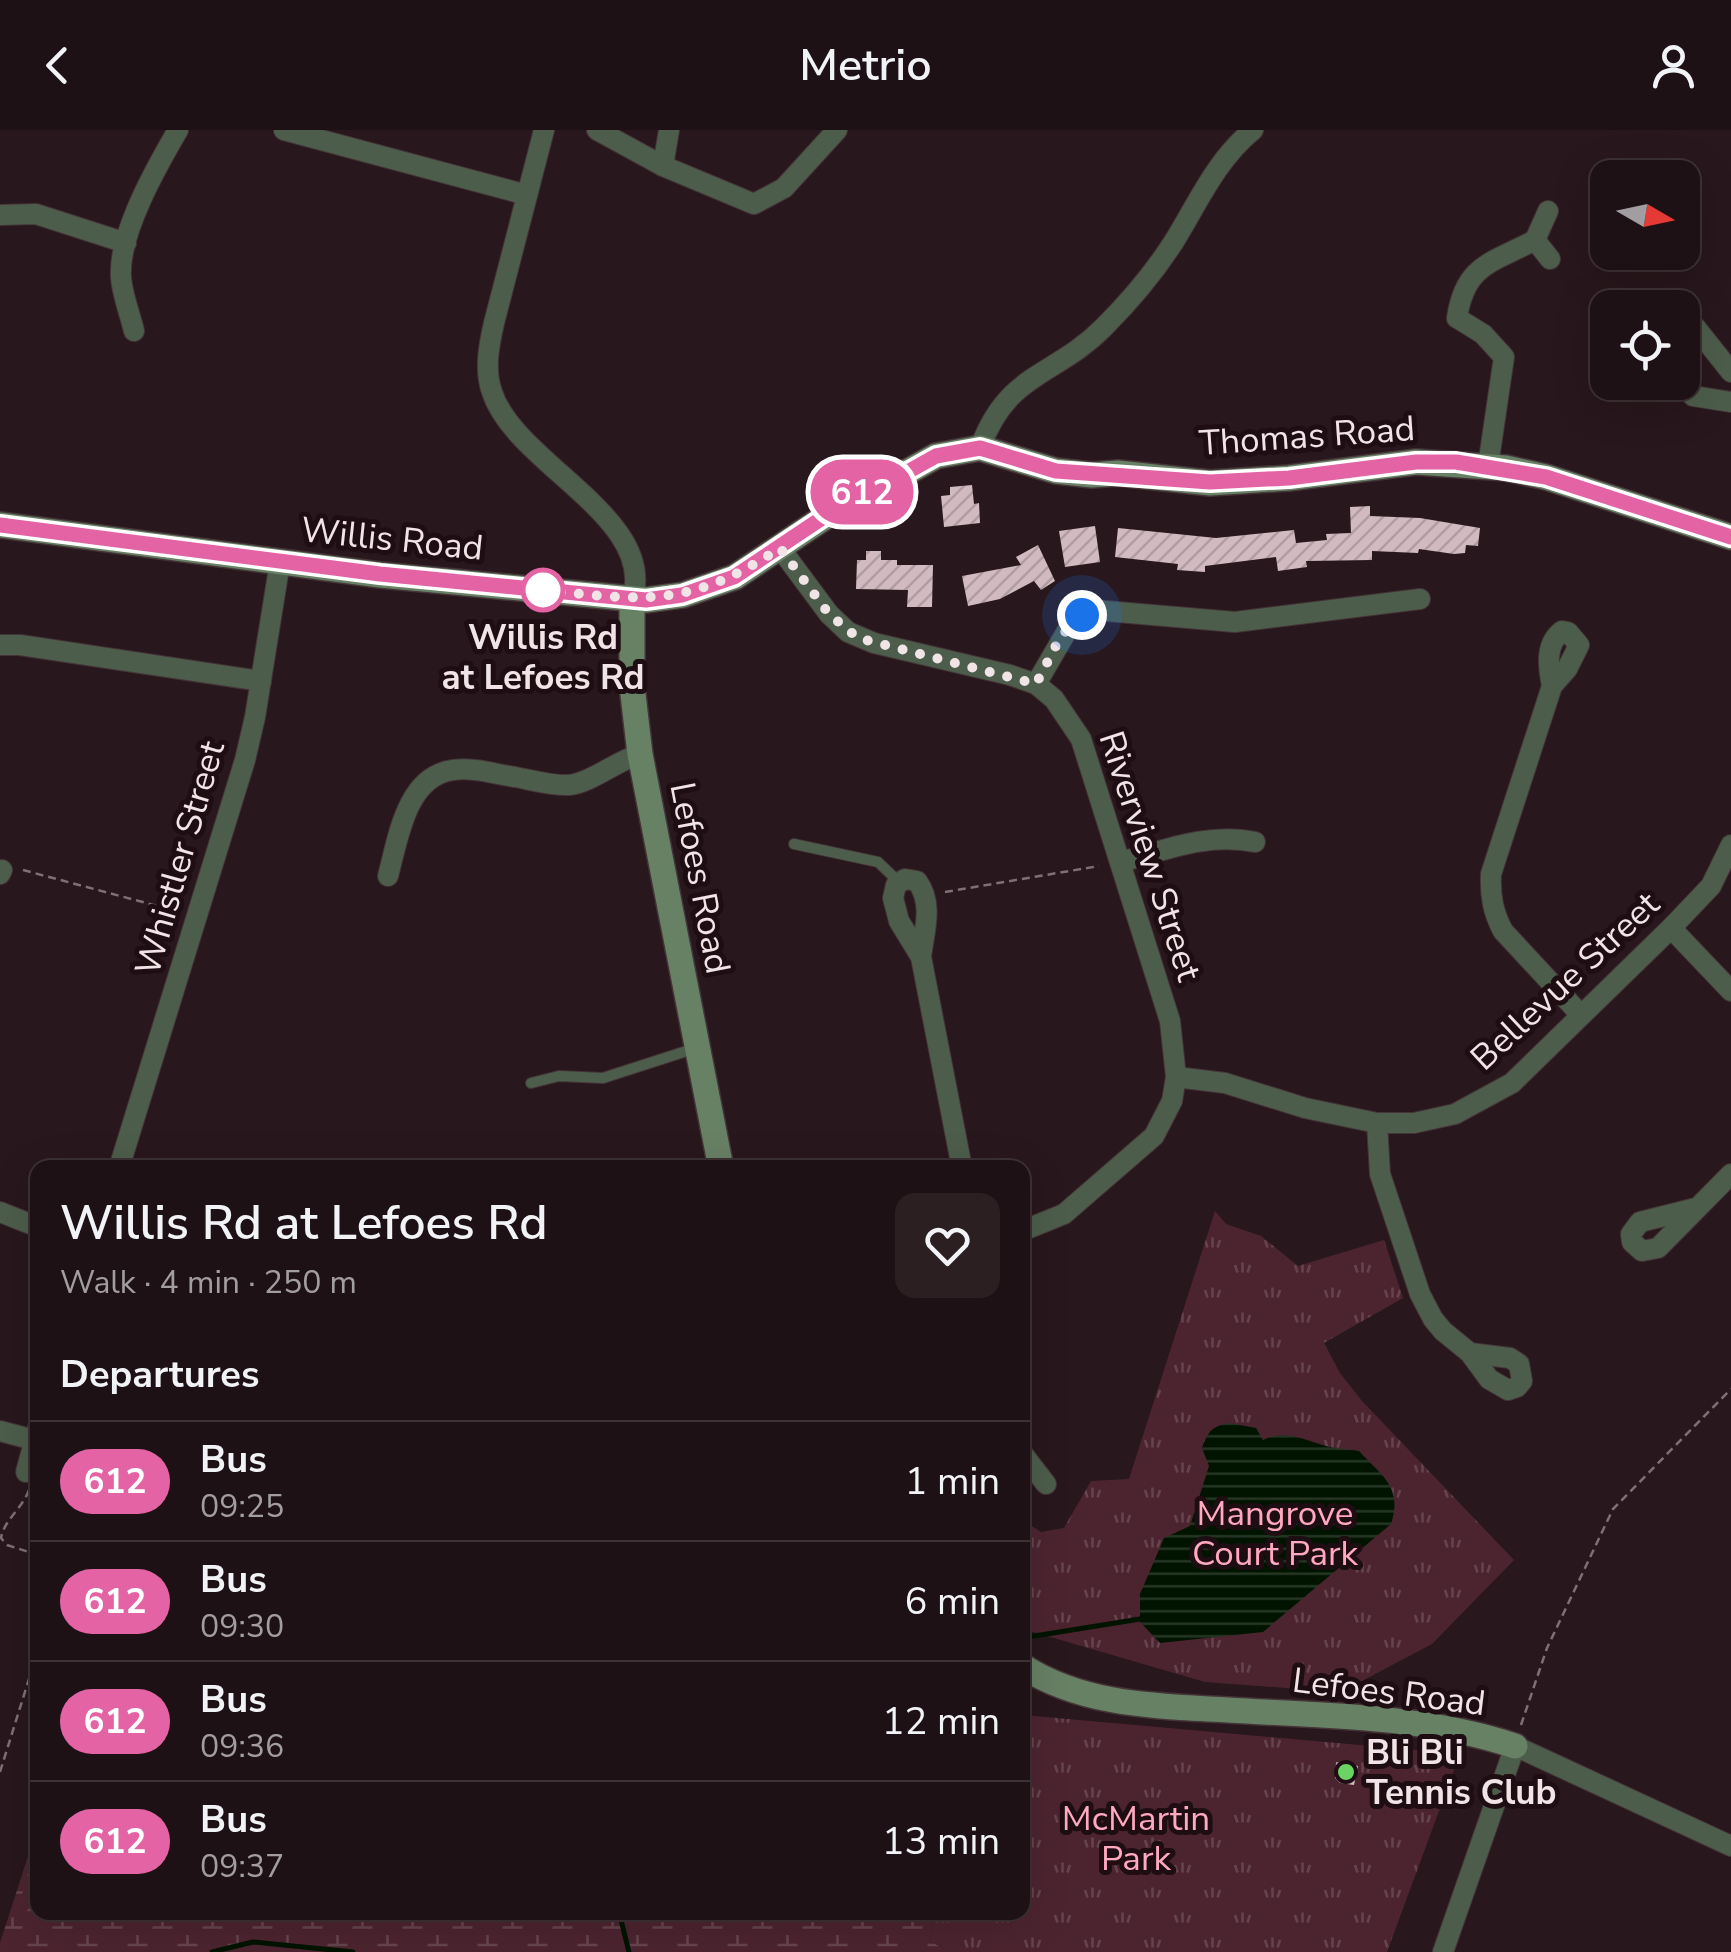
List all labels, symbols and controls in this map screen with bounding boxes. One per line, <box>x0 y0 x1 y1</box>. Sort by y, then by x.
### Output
text: Metrio <box>799 35 932 96</box>
icon: back <box>30 38 85 93</box>
icon: person <box>1646 38 1701 93</box>
north arrow <box>1590 160 1700 270</box>
map controls <box>1590 160 1700 400</box>
button: locate <box>1590 290 1700 400</box>
street label: Thomas Road <box>1198 405 1416 467</box>
line badge: 612 <box>804 460 920 524</box>
text: 612 <box>830 469 894 516</box>
street label: Willis Road <box>299 506 485 572</box>
marker: Willis Rd at Lefoes Rd <box>522 569 564 611</box>
your location <box>1057 590 1107 640</box>
place label: Willis Rd at Lefoes Rd <box>442 614 644 701</box>
street label: Riverview Street <box>1087 725 1213 988</box>
street label: Whistler Street <box>124 735 236 980</box>
street label: Lefoes Road <box>658 778 742 978</box>
street label: Bellevue Street <box>1460 881 1670 1081</box>
text: Willis Rd at Lefoes Rd <box>60 1190 548 1256</box>
button: heart <box>895 1193 1000 1298</box>
text: Walk · 4 min · 250 m <box>60 1261 357 1304</box>
text: Departures <box>60 1349 259 1400</box>
text: Bus <box>200 1434 267 1485</box>
text: 1 min <box>905 1456 1000 1507</box>
text: 612 <box>83 1458 147 1505</box>
text: 09:25 <box>200 1485 284 1528</box>
park label: Mangrove Court Park <box>1192 1490 1359 1577</box>
text: Bus <box>200 1554 267 1605</box>
text: 6 min <box>905 1576 1000 1627</box>
text: 612 <box>83 1578 147 1625</box>
text: 09:30 <box>200 1605 284 1648</box>
street label: Lefoes Road <box>1290 1657 1488 1727</box>
text: Bus <box>200 1674 267 1725</box>
text: 12 min <box>882 1696 1000 1747</box>
text: 612 <box>83 1698 147 1745</box>
text: 09:36 <box>200 1725 284 1768</box>
place label: Bli Bli Tennis Club <box>1366 1729 1557 1816</box>
marker: Bli Bli Tennis Club <box>1335 1761 1357 1783</box>
text: Bus <box>200 1794 267 1845</box>
park label: McMartin Park <box>1062 1795 1210 1882</box>
text: 13 min <box>882 1816 1000 1867</box>
text: 612 <box>83 1818 147 1865</box>
text: 09:37 <box>200 1845 284 1888</box>

